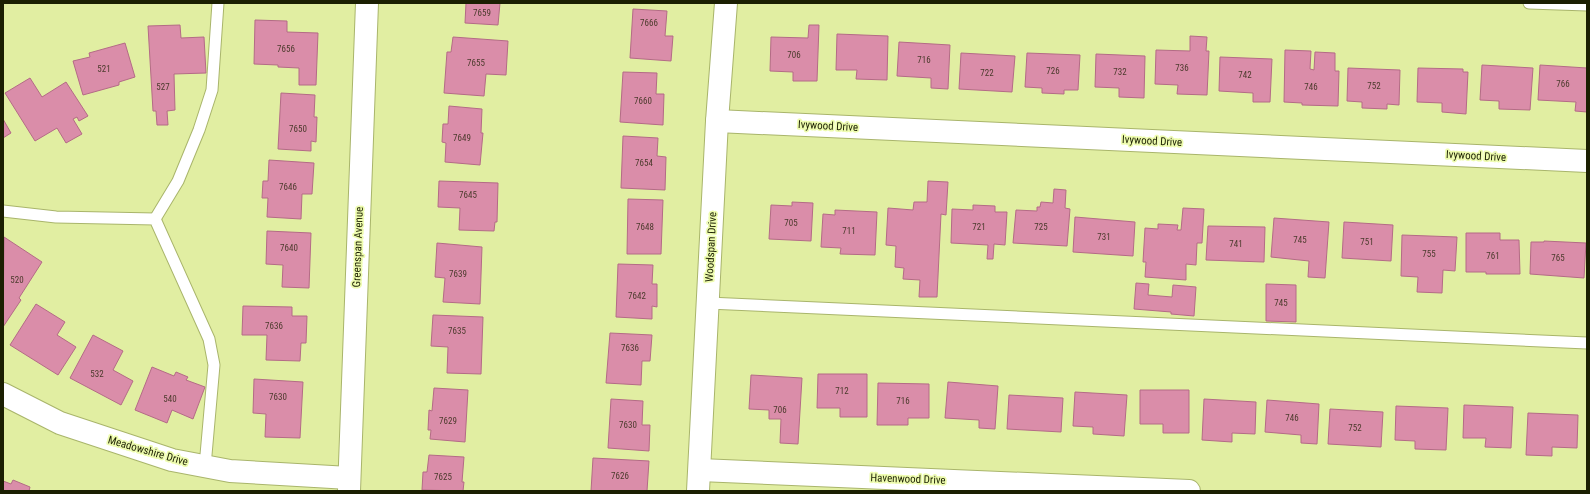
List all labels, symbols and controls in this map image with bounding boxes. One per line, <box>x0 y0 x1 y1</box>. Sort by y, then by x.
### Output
house number: 7659 <box>473 8 491 18</box>
house number: 7666 <box>640 18 658 28</box>
house number: 7656 <box>277 44 295 54</box>
house number: 706 <box>787 50 801 60</box>
house number: 716 <box>917 55 931 65</box>
house number: 7655 <box>467 58 485 68</box>
house number: 736 <box>1175 63 1189 73</box>
house number: 521 <box>97 64 111 74</box>
house number: 726 <box>1046 66 1060 76</box>
house number: 732 <box>1113 67 1127 77</box>
house number: 722 <box>980 68 994 78</box>
house number: 742 <box>1238 70 1252 80</box>
house number: 766 <box>1556 79 1570 89</box>
house number: 752 <box>1367 81 1381 91</box>
house number: 527 <box>156 82 170 92</box>
house number: 746 <box>1304 82 1318 92</box>
house number: 7660 <box>634 96 652 106</box>
street label: Ivywood Drive <box>798 118 858 134</box>
house number: 7650 <box>289 124 307 134</box>
house number: 7649 <box>453 133 471 143</box>
street label: Ivywood Drive <box>1122 133 1182 149</box>
street label: Ivywood Drive <box>1446 148 1506 164</box>
house number: 7654 <box>635 158 653 168</box>
house number: 7646 <box>279 182 297 192</box>
house number: 7645 <box>459 190 477 200</box>
street label: Greenspan Avenue <box>350 206 366 288</box>
street label: Woodspan Drive <box>703 212 719 282</box>
house number: 705 <box>784 218 798 228</box>
house number: 7648 <box>636 222 654 232</box>
house number: 721 <box>972 222 986 232</box>
house number: 725 <box>1034 222 1048 232</box>
house number: 711 <box>842 226 856 236</box>
house number: 731 <box>1097 232 1111 242</box>
house number: 745 <box>1293 235 1307 245</box>
house number: 751 <box>1360 237 1374 247</box>
house number: 741 <box>1229 239 1243 249</box>
house number: 7640 <box>280 243 298 253</box>
house number: 755 <box>1422 249 1436 259</box>
house number: 761 <box>1486 251 1500 261</box>
house number: 765 <box>1551 253 1565 263</box>
house number: 7639 <box>449 269 467 279</box>
house number: 520 <box>10 275 24 285</box>
house number: 7642 <box>628 291 646 301</box>
house number: 745 <box>1274 298 1288 308</box>
house number: 7636 <box>265 321 283 331</box>
house number: 7635 <box>448 326 466 336</box>
house number: 7636 <box>621 343 639 353</box>
house number: 532 <box>90 369 104 379</box>
house number: 712 <box>835 386 849 396</box>
house number: 7630 <box>269 392 287 402</box>
house number: 540 <box>163 394 177 404</box>
house number: 716 <box>896 396 910 406</box>
house number: 706 <box>773 405 787 415</box>
house number: 746 <box>1285 413 1299 423</box>
house number: 7629 <box>439 416 457 426</box>
house number: 7630 <box>619 420 637 430</box>
house number: 752 <box>1348 423 1362 433</box>
street label: Meadowshire Drive <box>107 433 189 469</box>
house number: 7626 <box>611 471 629 481</box>
street label: Havenwood Drive <box>870 471 946 487</box>
house number: 7625 <box>434 472 452 482</box>

